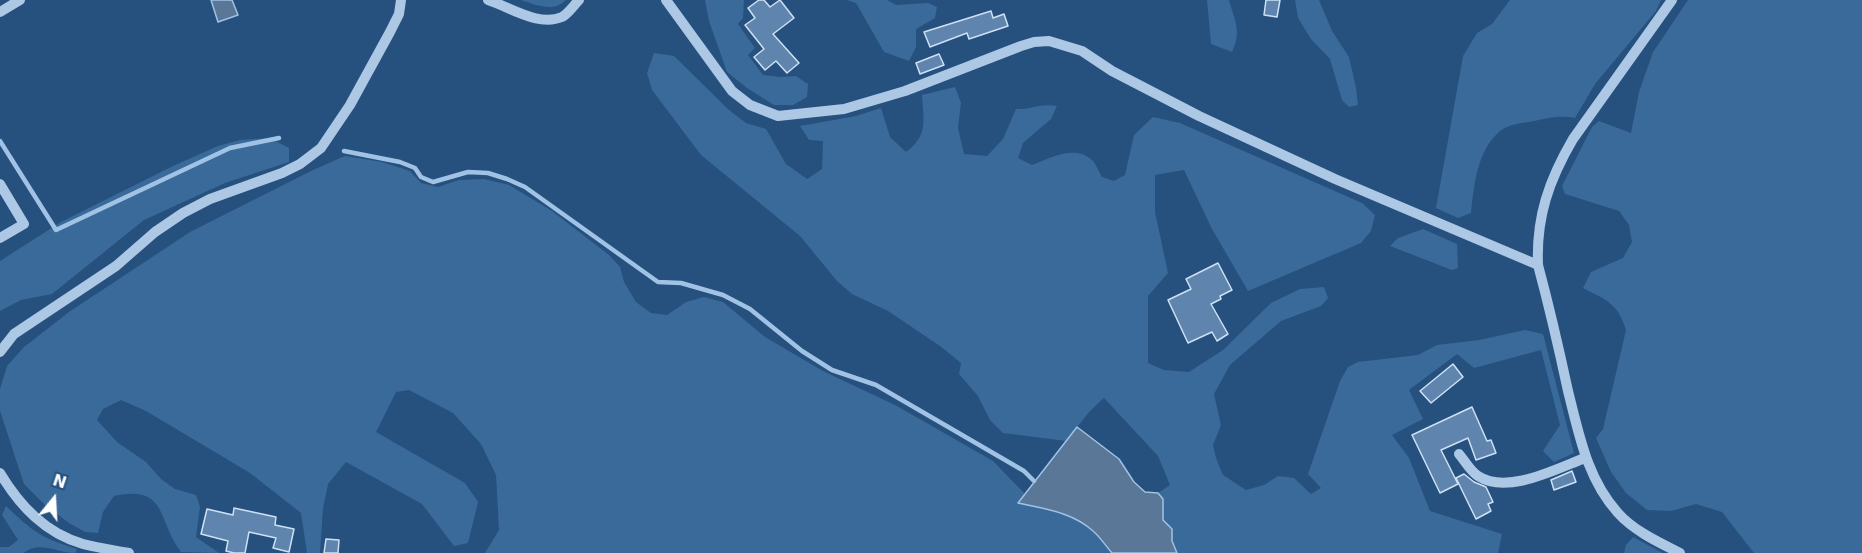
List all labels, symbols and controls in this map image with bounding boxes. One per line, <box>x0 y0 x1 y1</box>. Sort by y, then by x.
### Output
north arrow <box>24 469 84 529</box>
text: N <box>50 470 69 493</box>

